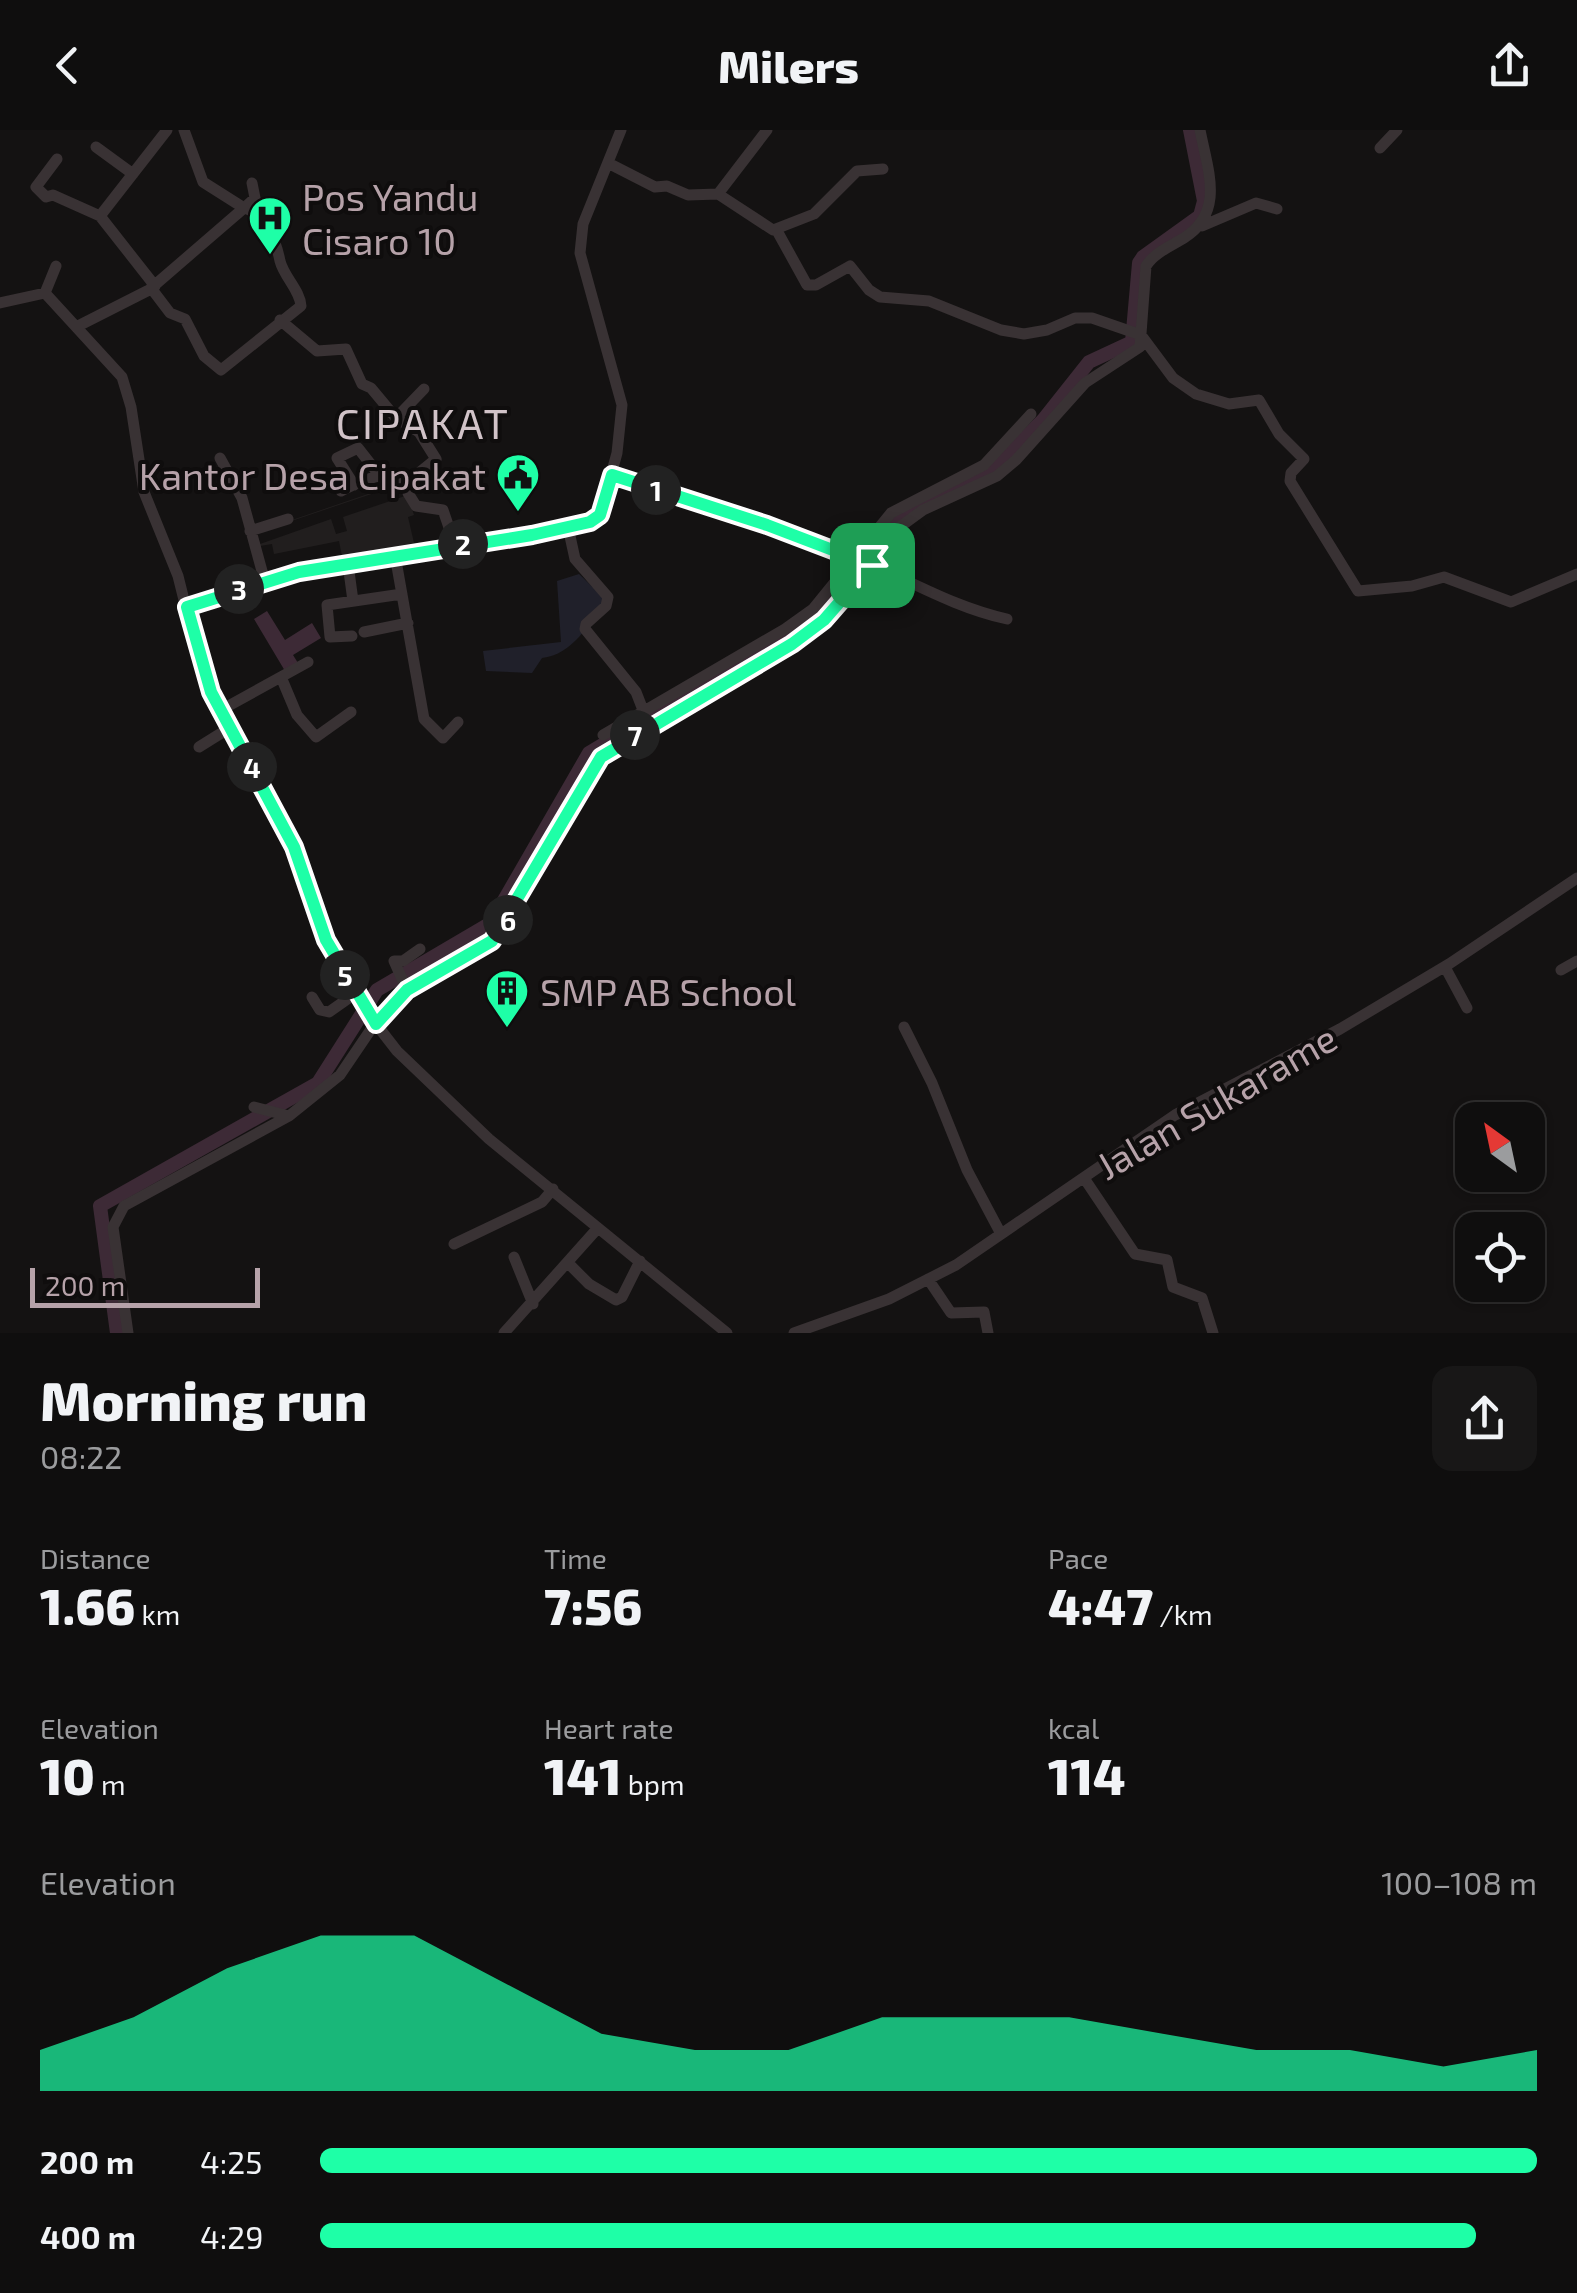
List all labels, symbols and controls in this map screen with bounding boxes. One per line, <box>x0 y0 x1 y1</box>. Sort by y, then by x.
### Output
icon: back <box>40 38 95 93</box>
text: Milers <box>718 38 859 92</box>
icon: share <box>1482 38 1537 93</box>
place label: Pos Yandu Cisaro 10 <box>302 173 478 263</box>
hospital icon: Pos Yandu Cisaro 10 <box>247 195 293 256</box>
district label: CIPAKAT <box>336 397 510 447</box>
place label: Kantor Desa Cipakat <box>139 452 486 498</box>
public building icon: Kantor Desa Cipakat <box>495 452 541 513</box>
pin: 1 <box>631 465 681 515</box>
text: 1 <box>650 473 662 507</box>
pin: 2 <box>438 519 488 569</box>
pin <box>830 523 915 608</box>
text: 2 <box>455 527 471 561</box>
icon: arrive <box>845 538 900 593</box>
pin: 3 <box>214 564 264 614</box>
text: 3 <box>231 572 247 606</box>
pin: 7 <box>610 710 660 760</box>
text: 7 <box>628 718 642 752</box>
pin: 4 <box>227 742 277 792</box>
text: 4 <box>243 750 261 784</box>
pin: 6 <box>483 895 533 945</box>
text: 6 <box>500 903 516 937</box>
pin: 5 <box>320 950 370 1000</box>
text: 5 <box>337 958 353 992</box>
building icon: SMP AB School <box>484 968 530 1029</box>
place label: SMP AB School <box>540 968 796 1014</box>
street label: Jalan Sukarame <box>1088 1014 1344 1188</box>
north arrow <box>1455 1102 1545 1192</box>
map controls <box>1455 1102 1545 1302</box>
button: locate <box>1455 1212 1545 1302</box>
scale bar <box>30 1263 260 1308</box>
text: 200 m <box>45 1268 125 1302</box>
text: Morning run <box>40 1366 368 1432</box>
button: share <box>1432 1366 1537 1471</box>
text: 08:22 <box>40 1437 122 1475</box>
text: Distance <box>40 1541 151 1575</box>
text: Time <box>544 1541 607 1575</box>
text: Pace <box>1048 1541 1108 1575</box>
text: 1.66 <box>40 1575 135 1635</box>
text: 7:56 <box>544 1575 642 1635</box>
text: 4:47 <box>1048 1575 1153 1635</box>
text: km <box>135 1597 180 1631</box>
text: /km <box>1153 1597 1213 1631</box>
text: Elevation <box>40 1711 159 1745</box>
text: Heart rate <box>544 1711 674 1745</box>
text: kcal <box>1048 1711 1099 1745</box>
text: 10 <box>40 1745 95 1805</box>
text: 141 <box>544 1745 622 1805</box>
text: 114 <box>1048 1745 1126 1805</box>
text: m <box>95 1767 126 1801</box>
text: bpm <box>622 1767 685 1801</box>
text: Elevation <box>40 1863 176 1901</box>
text: 100–108 m <box>1381 1863 1537 1901</box>
text: 200 m <box>40 2142 134 2180</box>
text: 4:25 <box>200 2142 262 2180</box>
text: 400 m <box>40 2217 136 2255</box>
text: 4:29 <box>200 2217 264 2255</box>

